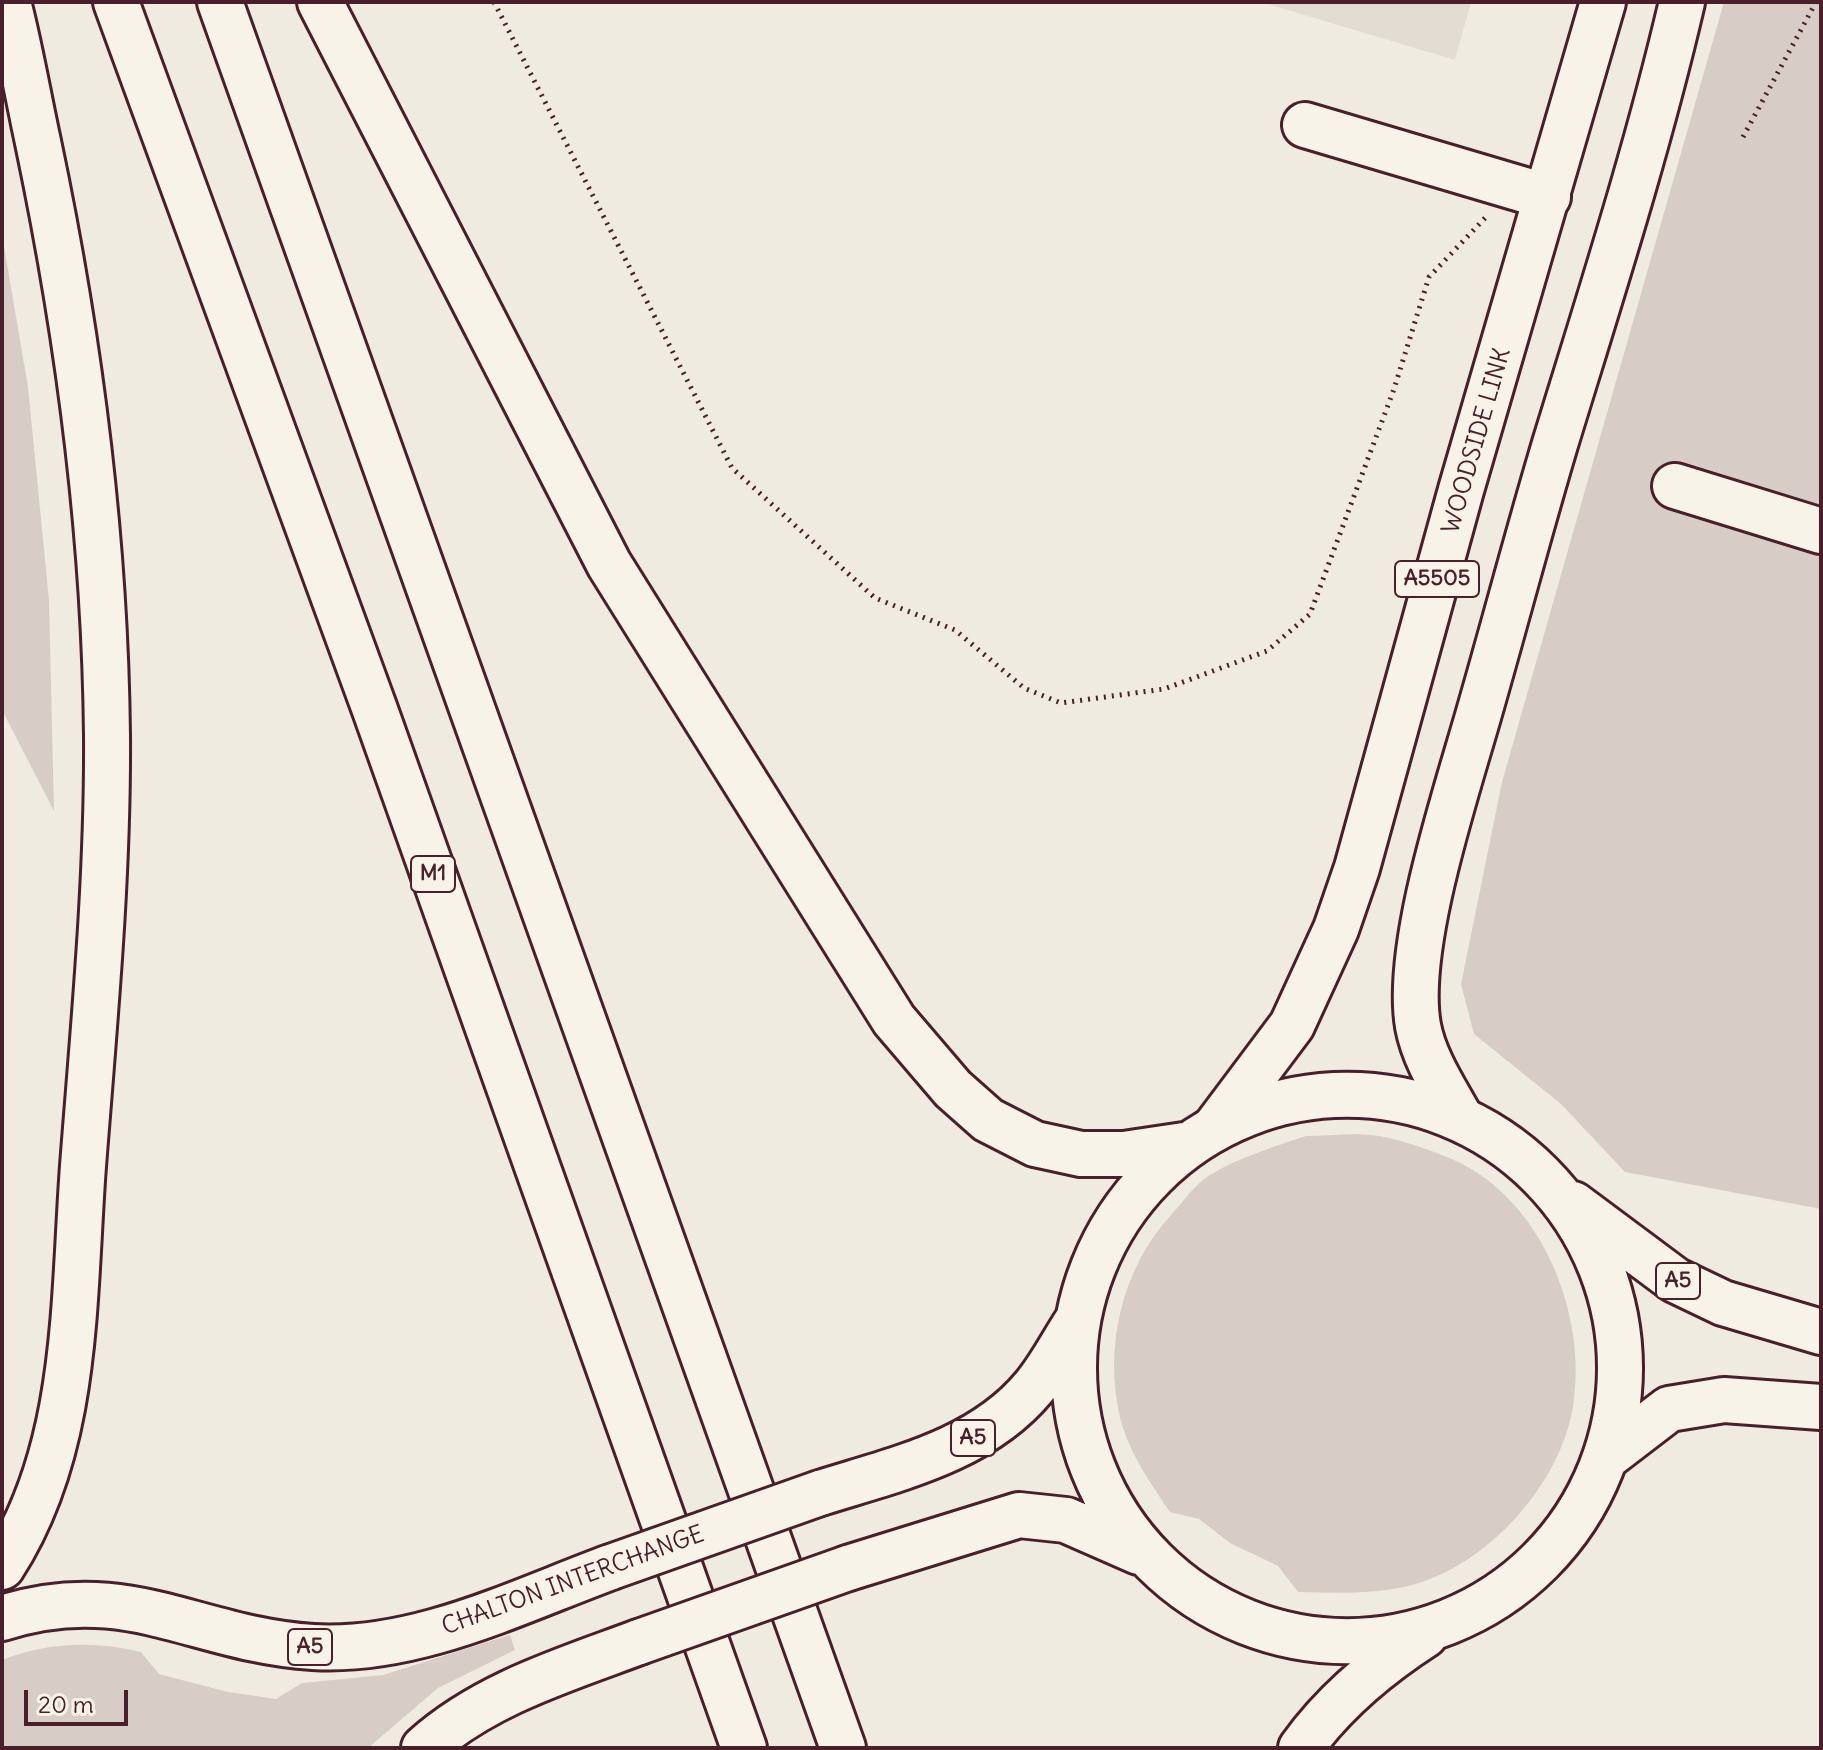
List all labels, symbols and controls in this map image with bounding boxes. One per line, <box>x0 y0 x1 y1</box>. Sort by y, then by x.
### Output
street label: WOODSIDE LINK <box>1437 345 1517 537</box>
road number: A5505 <box>1395 561 1479 597</box>
road number: M1 <box>411 856 455 892</box>
road number: A5 <box>1656 1263 1700 1299</box>
road number: A5 <box>951 1420 995 1456</box>
street label: CHALTON INTERCHANGE <box>438 1520 708 1642</box>
road number: A5 <box>288 1629 332 1665</box>
scale bar <box>28 1674 132 1724</box>
text: 20 m <box>38 1689 94 1719</box>

